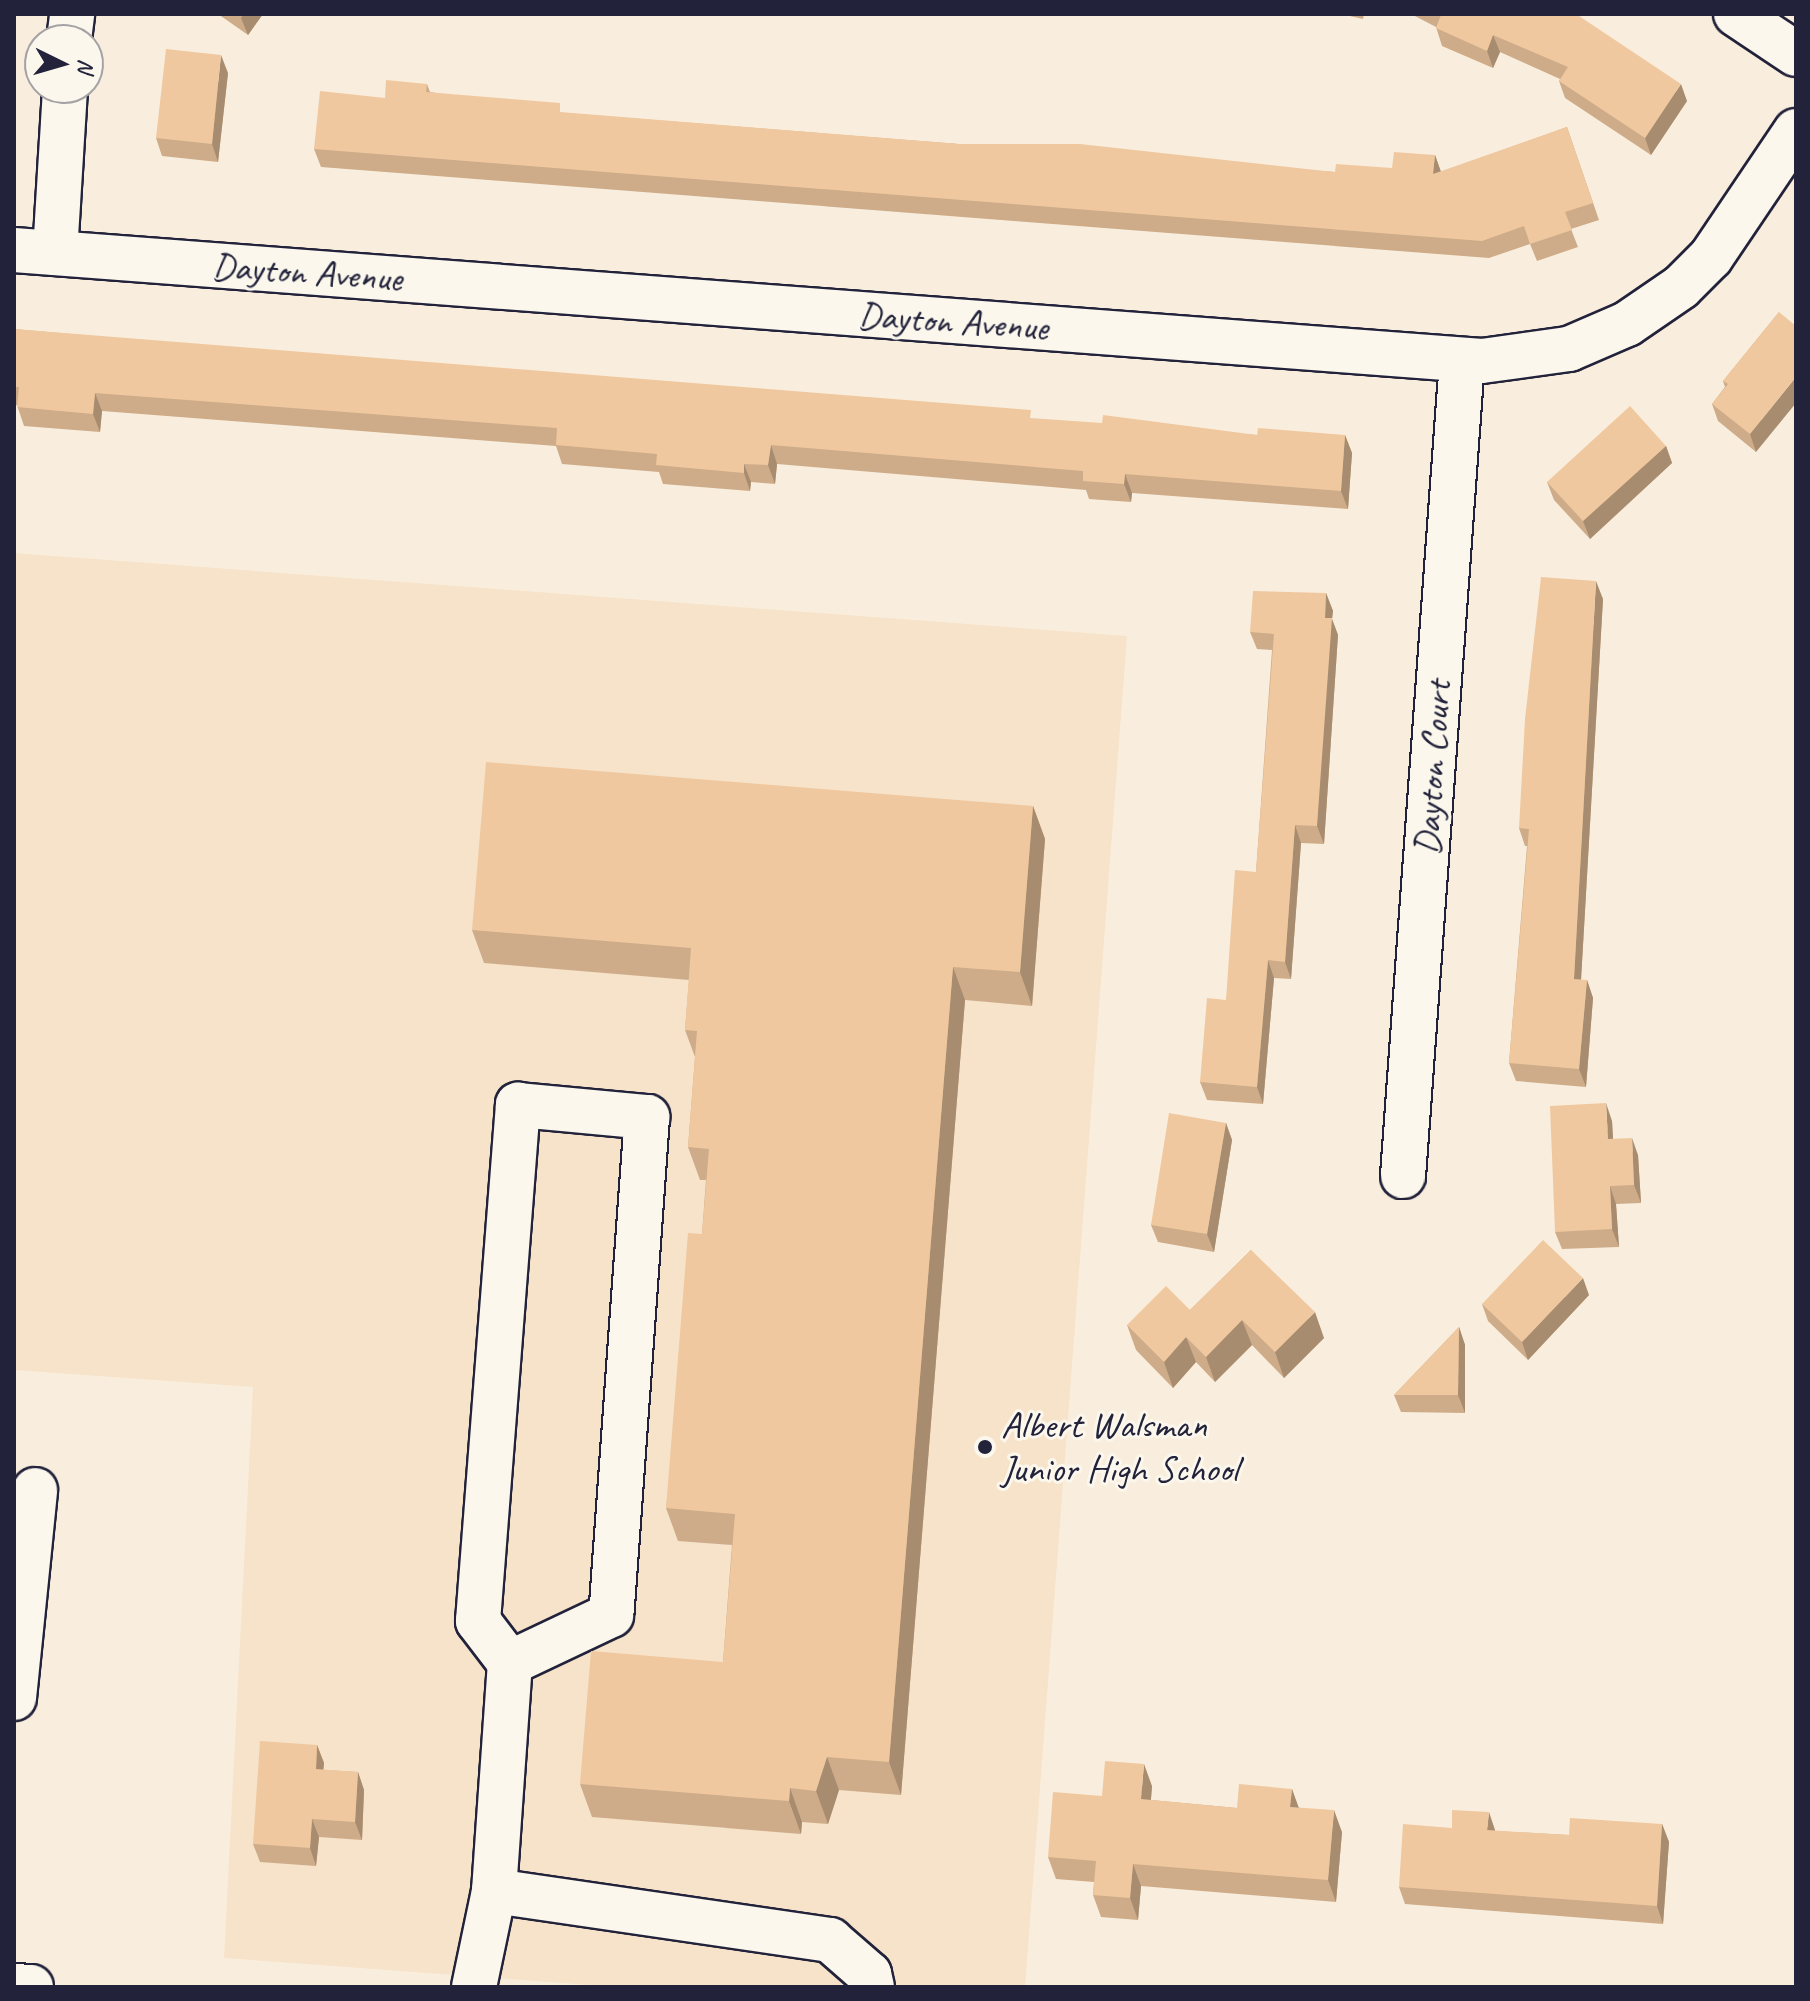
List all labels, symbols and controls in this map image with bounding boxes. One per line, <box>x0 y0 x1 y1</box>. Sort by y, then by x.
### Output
north arrow <box>24 24 104 104</box>
text: N <box>71 58 100 74</box>
street label: Dayton Avenue <box>210 243 404 301</box>
street label: Dayton Avenue <box>856 292 1050 350</box>
street label: Dayton Court <box>1403 679 1461 857</box>
place label: Albert Walsman Junior High School <box>1001 1402 1237 1492</box>
marker: Albert Walsman Junior High School <box>976 1438 994 1456</box>

